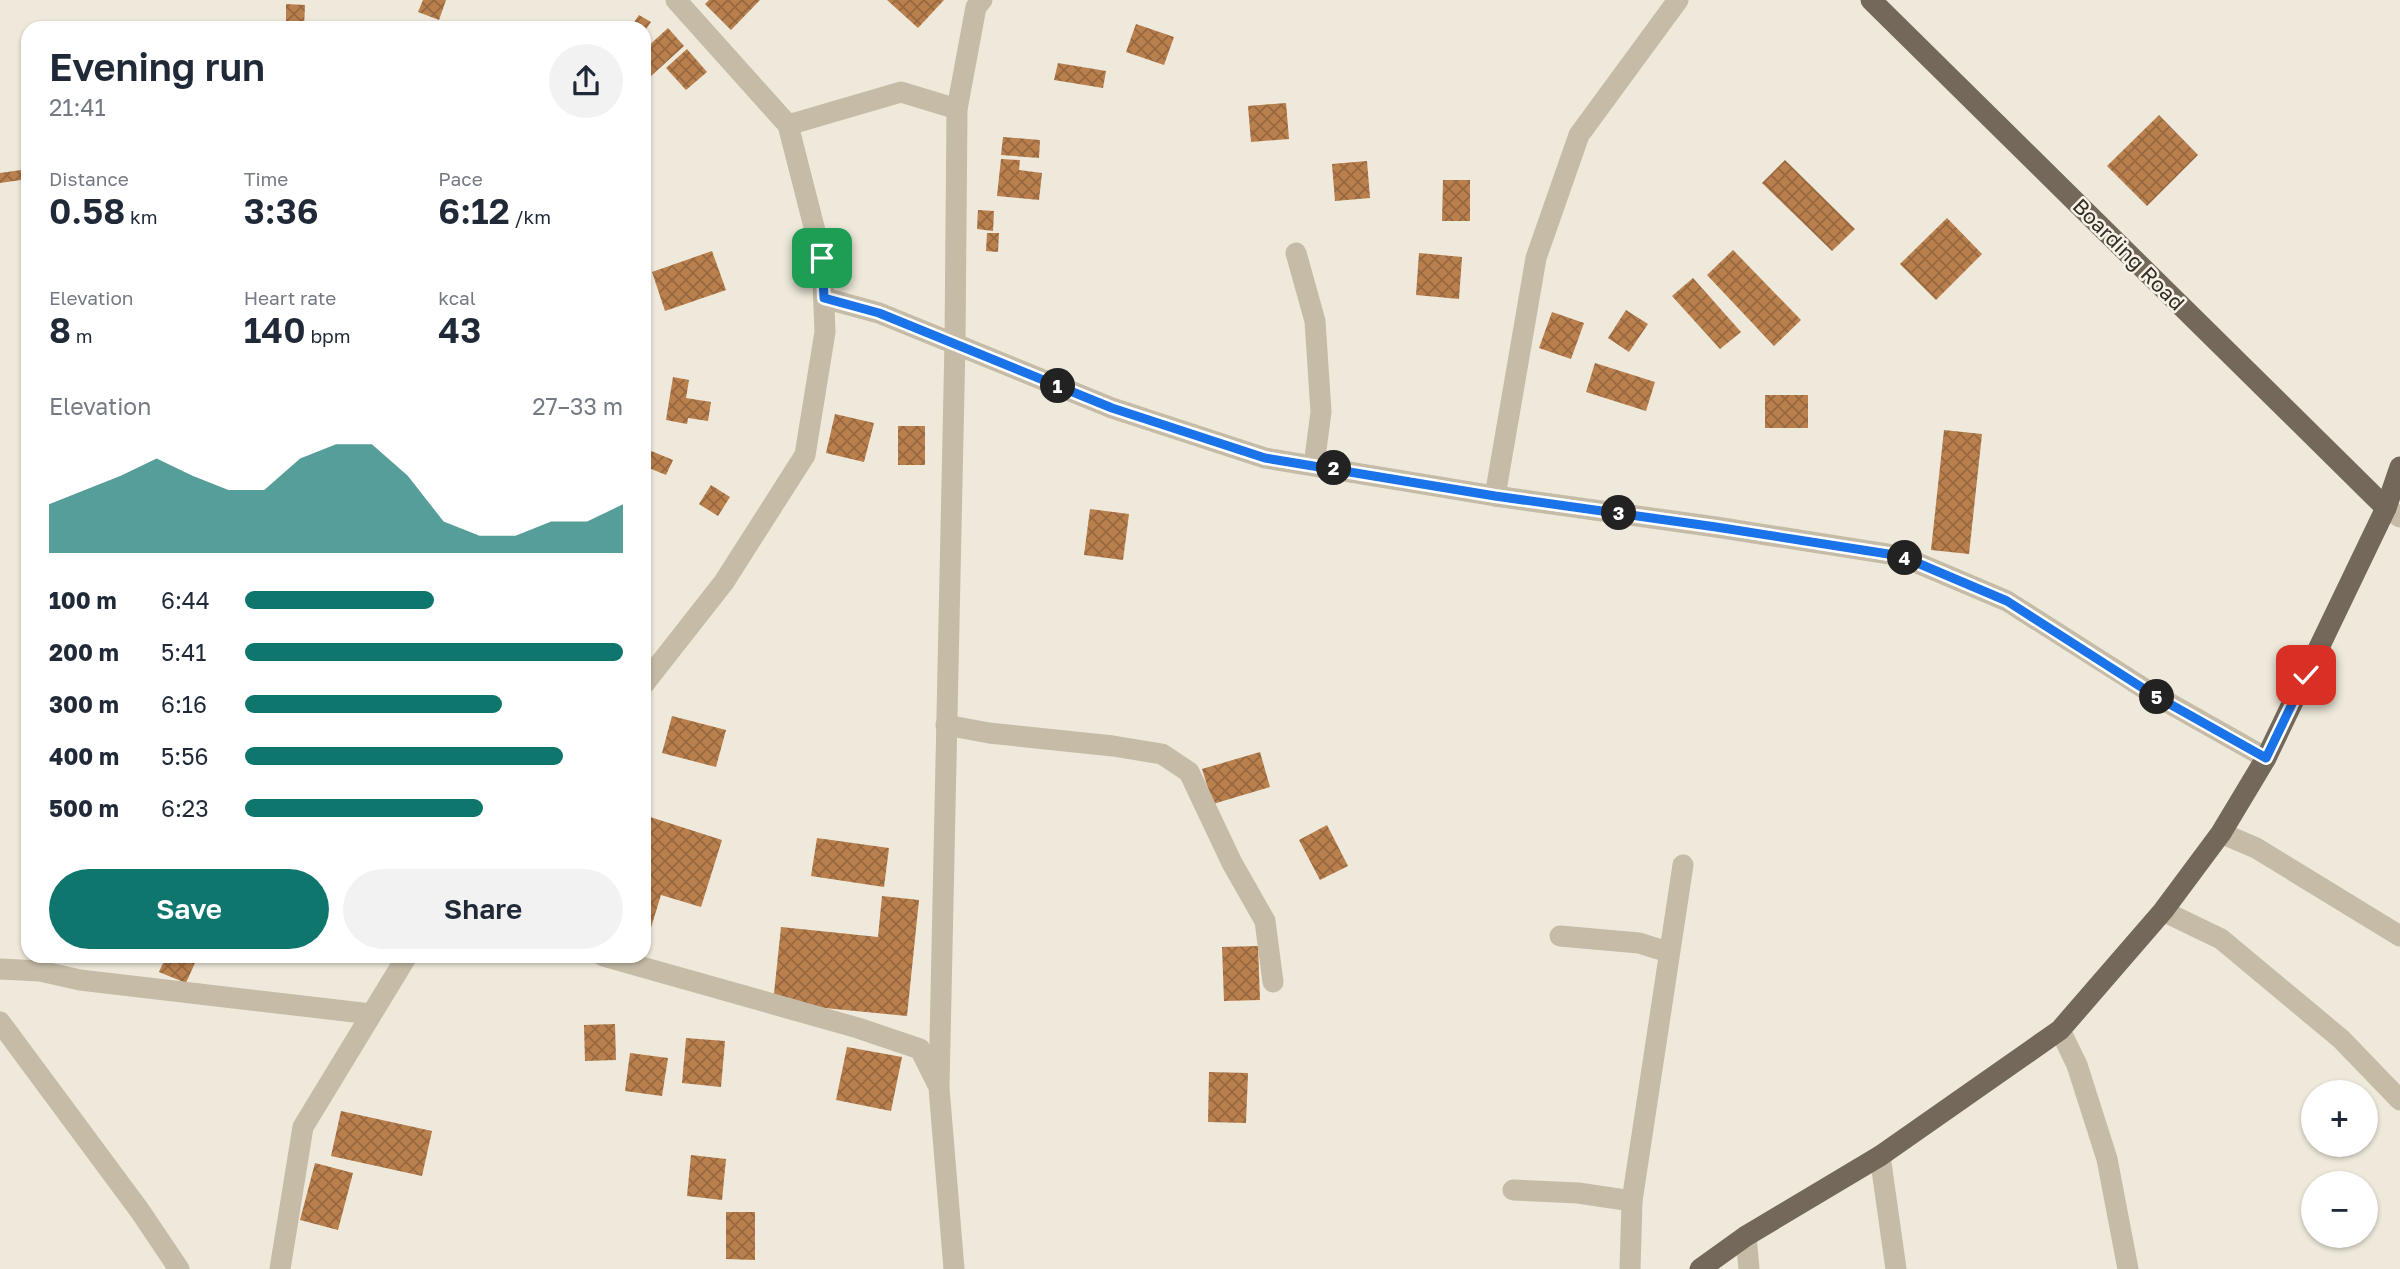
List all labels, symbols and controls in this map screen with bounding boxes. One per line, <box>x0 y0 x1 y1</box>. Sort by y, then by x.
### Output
text: Evening run <box>49 44 265 89</box>
button: share <box>549 44 623 118</box>
text: 21:41 <box>49 93 106 121</box>
text: Distance <box>49 167 129 190</box>
text: Time <box>244 167 288 190</box>
text: Pace <box>438 167 483 190</box>
text: 0.58 <box>49 190 125 232</box>
text: 3:36 <box>244 190 319 232</box>
text: 6:12 <box>438 190 510 232</box>
street label: Boarding Road <box>2068 193 2190 315</box>
text: km <box>125 205 158 228</box>
text: /km <box>510 205 551 228</box>
pin <box>792 228 852 288</box>
icon: arrive <box>803 239 841 277</box>
text: Elevation <box>49 286 134 309</box>
text: Heart rate <box>244 286 336 309</box>
text: kcal <box>438 286 476 309</box>
text: 8 <box>49 309 71 351</box>
text: 140 <box>244 309 306 351</box>
text: 43 <box>438 309 481 351</box>
text: m <box>71 324 93 347</box>
text: bpm <box>306 324 351 347</box>
pin: 1 <box>1040 368 1076 404</box>
text: 1 <box>1053 374 1062 397</box>
text: Elevation <box>49 392 151 420</box>
text: 27–33 m <box>532 392 623 420</box>
pin: 2 <box>1316 450 1352 486</box>
text: 2 <box>1328 456 1339 479</box>
pin: 3 <box>1602 496 1636 530</box>
text: 3 <box>1613 501 1624 524</box>
pin: 4 <box>1888 540 1923 576</box>
text: 4 <box>1899 546 1910 569</box>
text: 100 m <box>49 586 117 614</box>
text: 6:44 <box>161 586 210 614</box>
text: 200 m <box>49 638 119 666</box>
text: 5:41 <box>161 638 206 666</box>
pin <box>2276 645 2336 705</box>
icon: check <box>2287 656 2325 694</box>
pin: 5 <box>2140 680 2174 714</box>
text: 5 <box>2151 685 2162 708</box>
text: 300 m <box>49 690 119 718</box>
text: 6:16 <box>161 690 207 718</box>
text: 400 m <box>49 742 119 770</box>
text: 5:56 <box>161 742 209 770</box>
text: 500 m <box>49 794 119 822</box>
text: 6:23 <box>161 794 209 822</box>
button: Save <box>49 869 329 949</box>
button: Share <box>343 869 623 949</box>
map controls <box>2301 1080 2378 1248</box>
button: + <box>2301 1080 2378 1157</box>
button: − <box>2301 1171 2378 1248</box>

